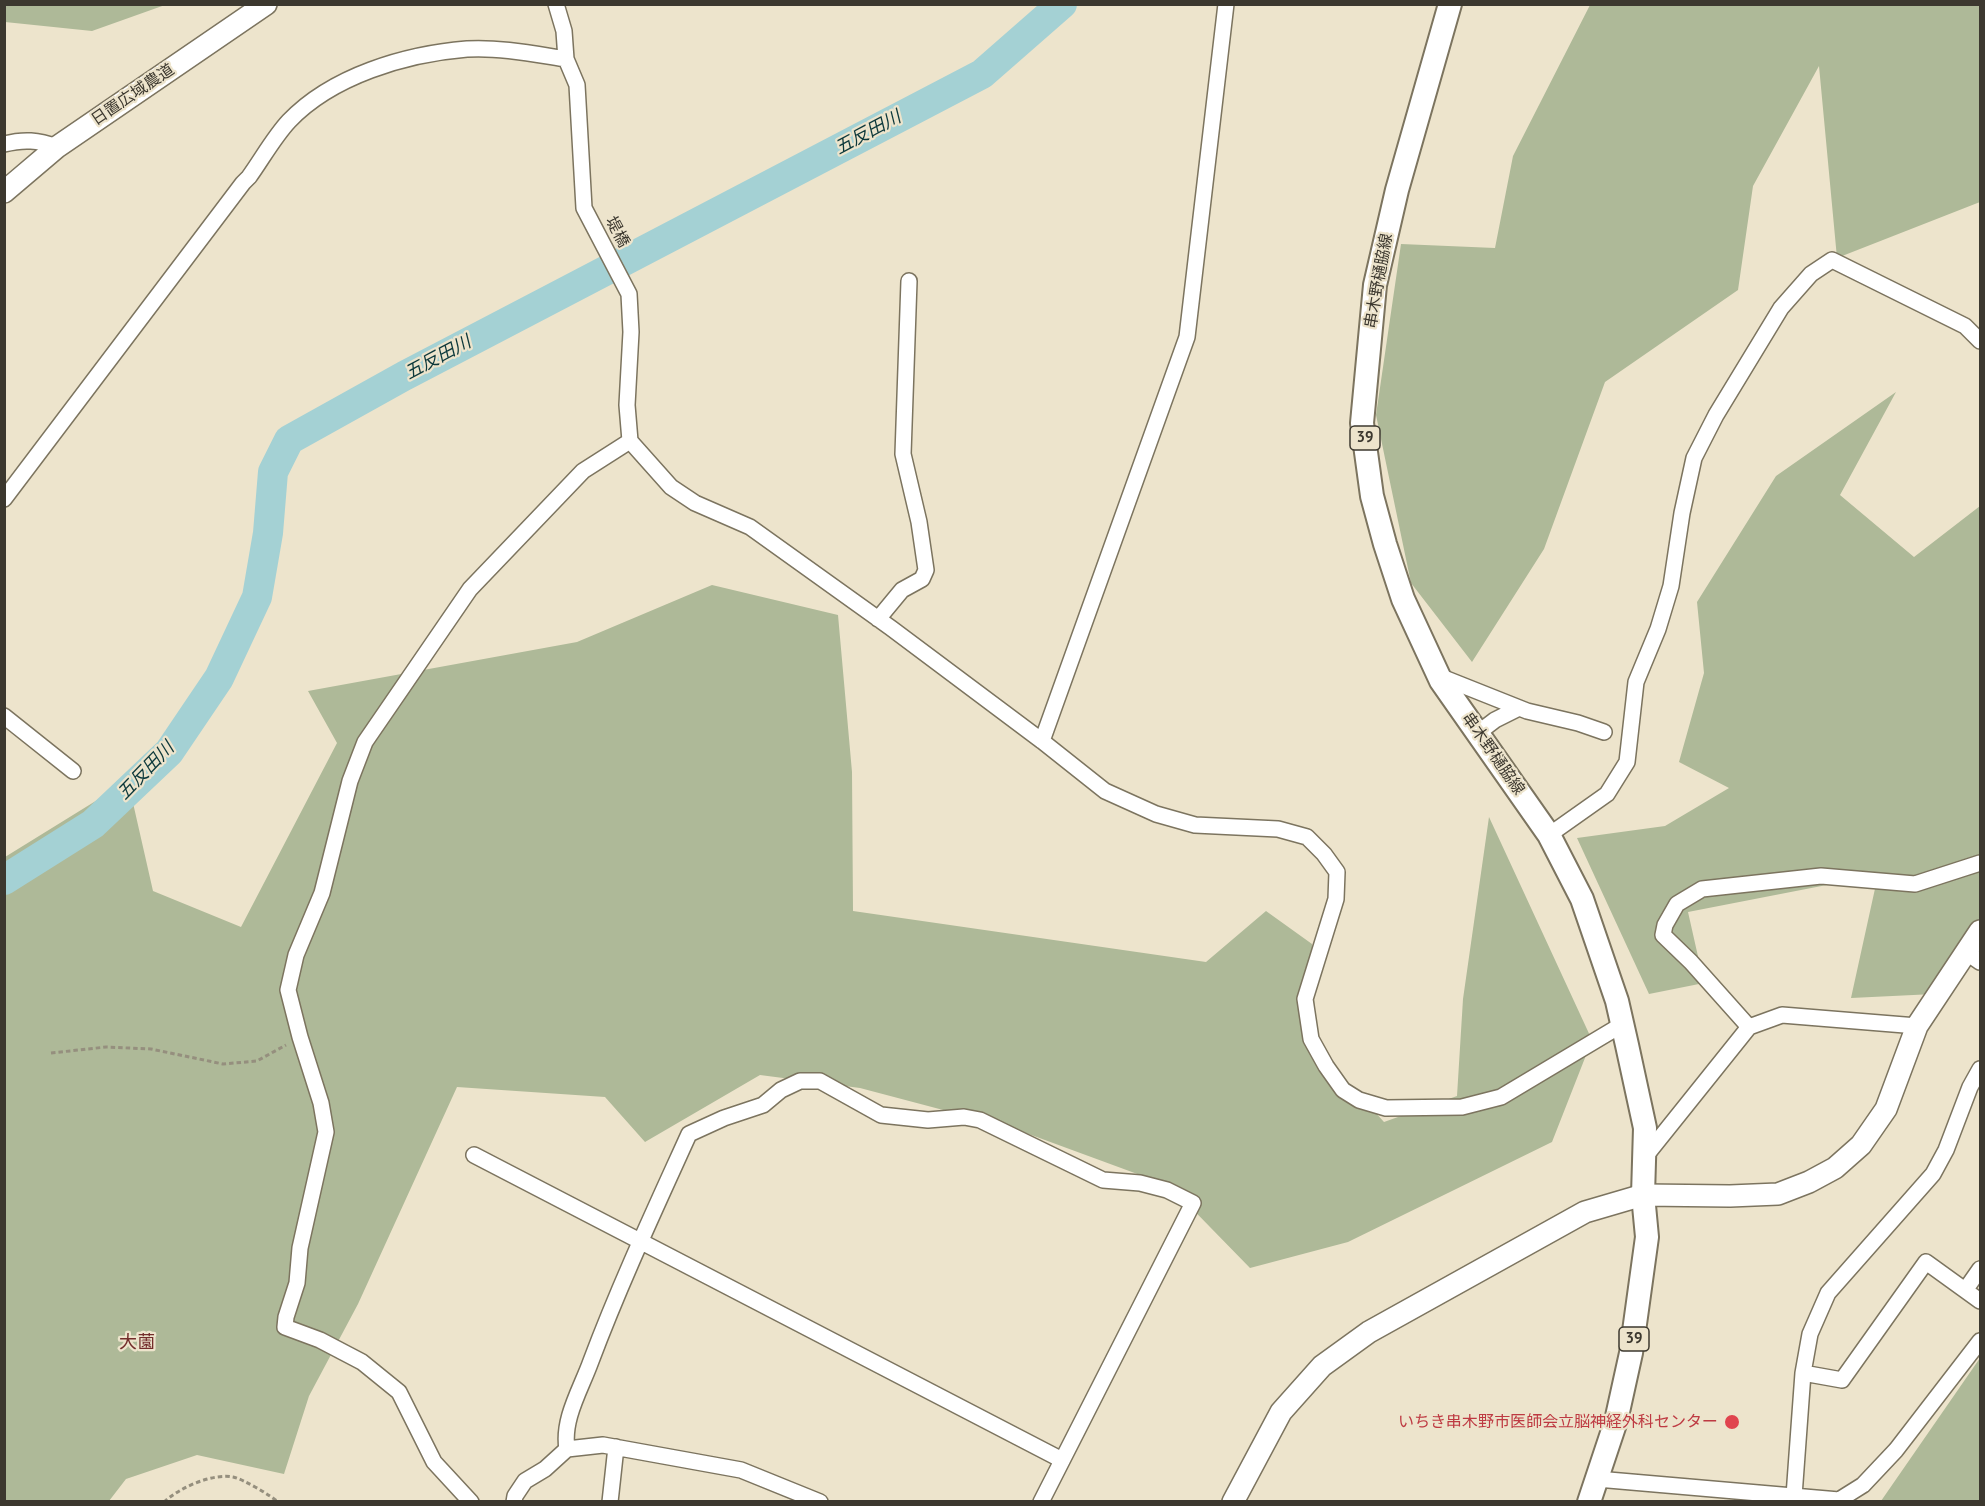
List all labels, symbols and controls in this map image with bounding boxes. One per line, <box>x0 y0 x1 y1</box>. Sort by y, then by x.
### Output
street label: 日置広域農道 <box>88 60 178 130</box>
water label: 五反田川 <box>831 107 905 159</box>
street label: 堤橋 <box>601 213 633 251</box>
street label: 串木野樋脇線 <box>1361 232 1397 330</box>
water label: 五反田川 <box>401 332 475 384</box>
road number: 39 <box>1350 426 1380 450</box>
street label: 串木野樋脇線 <box>1458 709 1528 799</box>
water label: 五反田川 <box>113 738 179 804</box>
road number: 39 <box>1619 1327 1649 1351</box>
district label: 大薗 <box>119 1332 155 1354</box>
place label: いちき串木野市医師会立脳神経外科センター <box>1398 1412 1718 1432</box>
marker: いちき串木野市医師会立脳神経外科センター <box>1723 1413 1741 1431</box>

